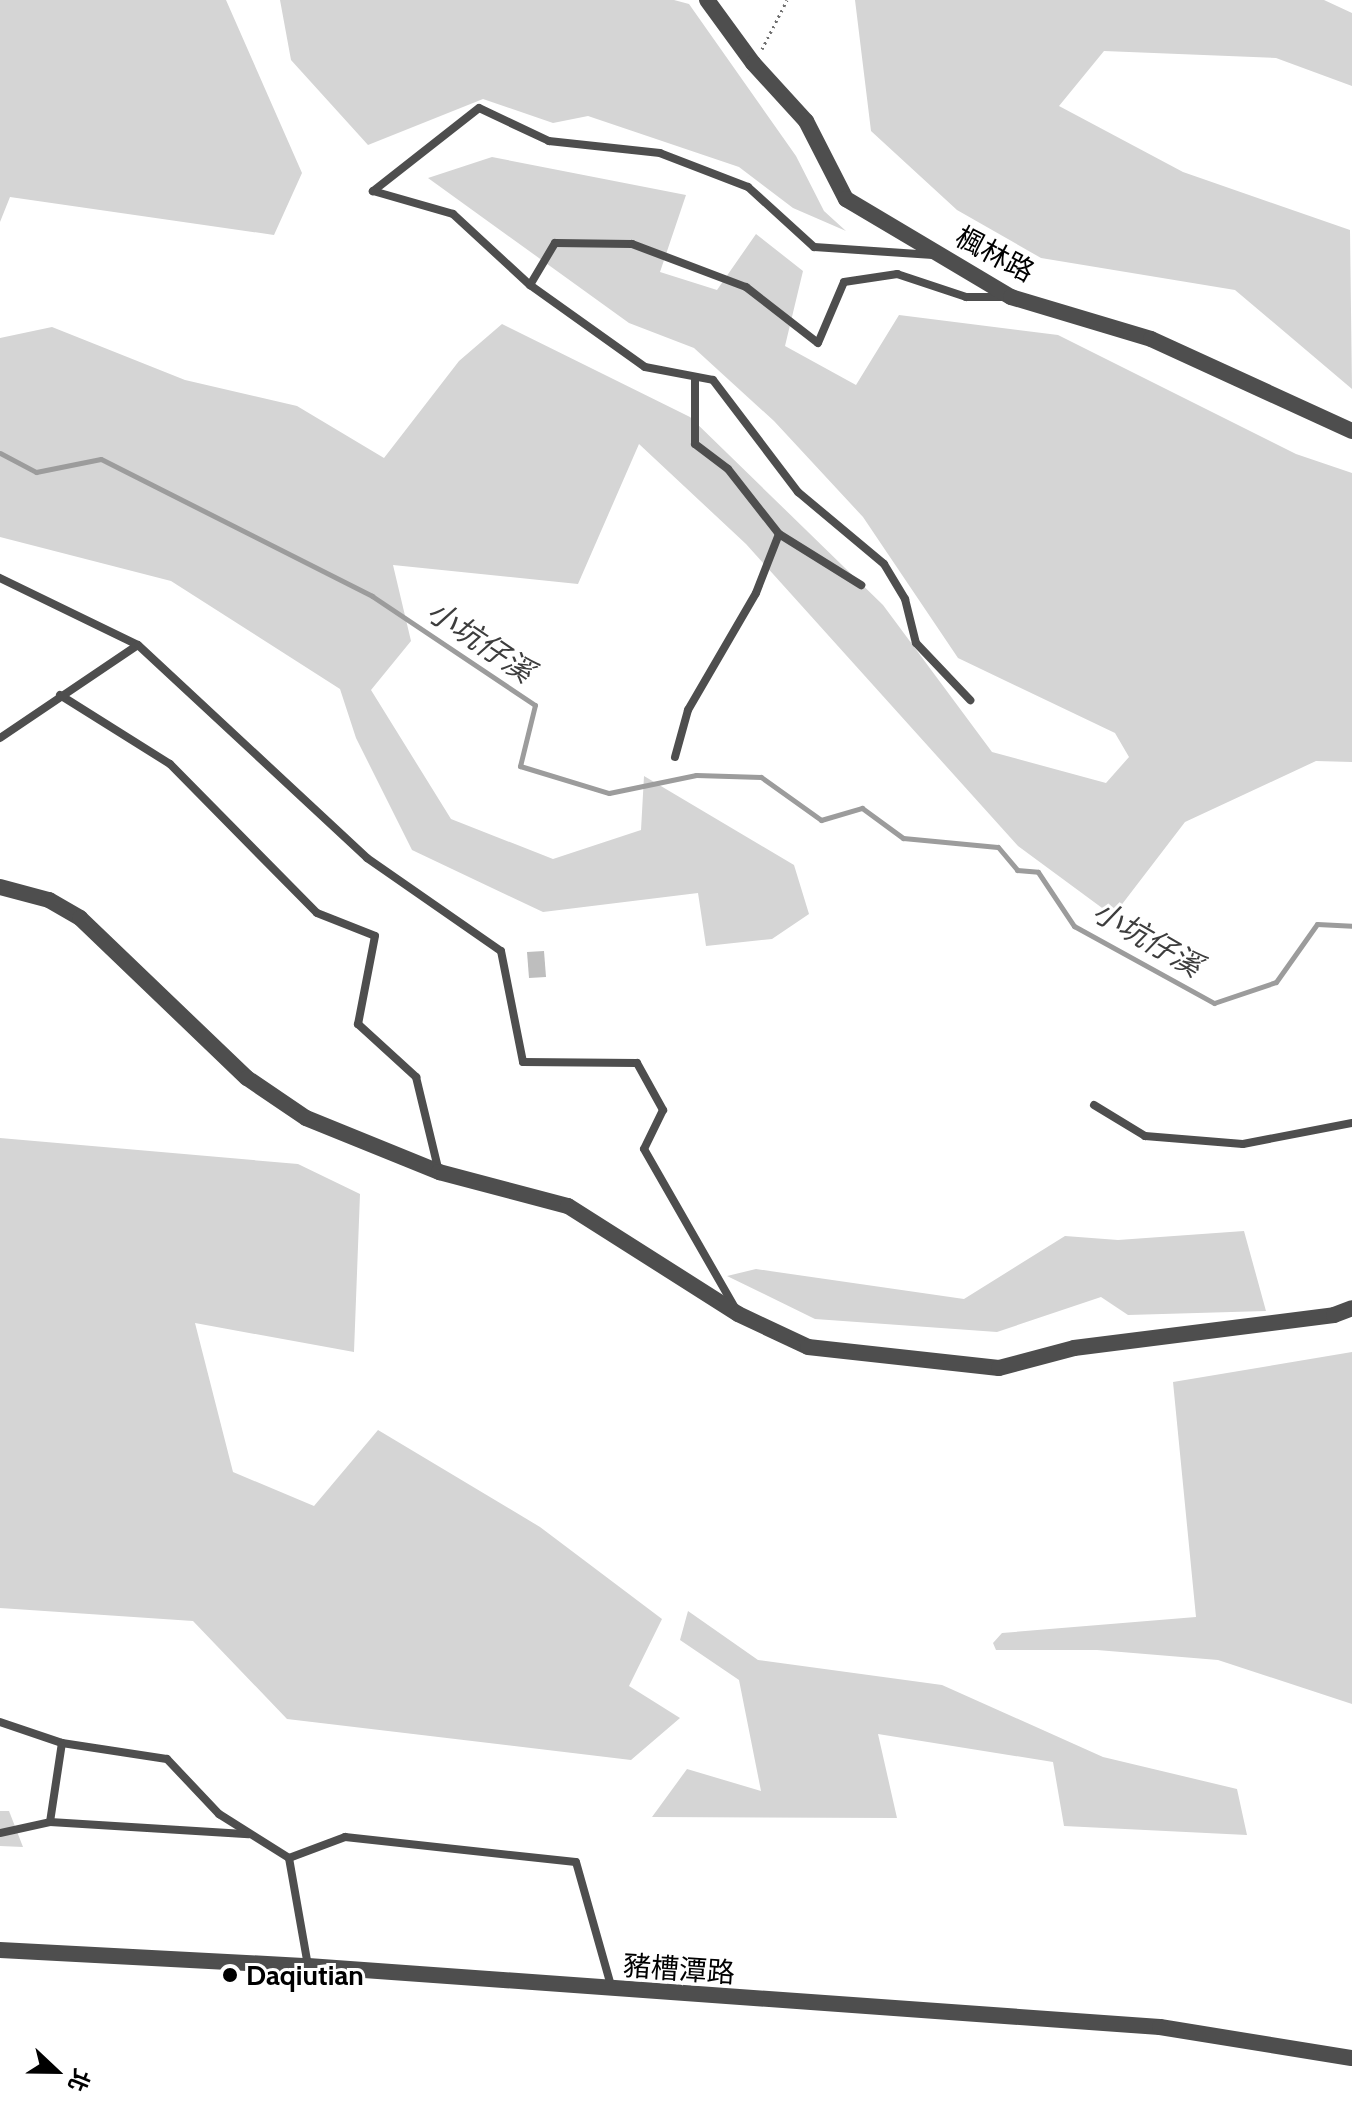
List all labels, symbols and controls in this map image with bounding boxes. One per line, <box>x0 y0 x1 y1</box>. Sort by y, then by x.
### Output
street label: 楓林路 <box>950 219 1040 289</box>
water label: 小坑仔溪 <box>420 594 540 690</box>
water label: 小坑仔溪 <box>1086 893 1208 985</box>
street label: 豬槽潭路 <box>622 1948 736 1990</box>
place label: Daqiutian <box>246 1958 364 1992</box>
marker: Daqiutian <box>221 1966 239 1984</box>
north arrow <box>16 2031 96 2111</box>
text: 北 <box>62 2065 95 2095</box>

